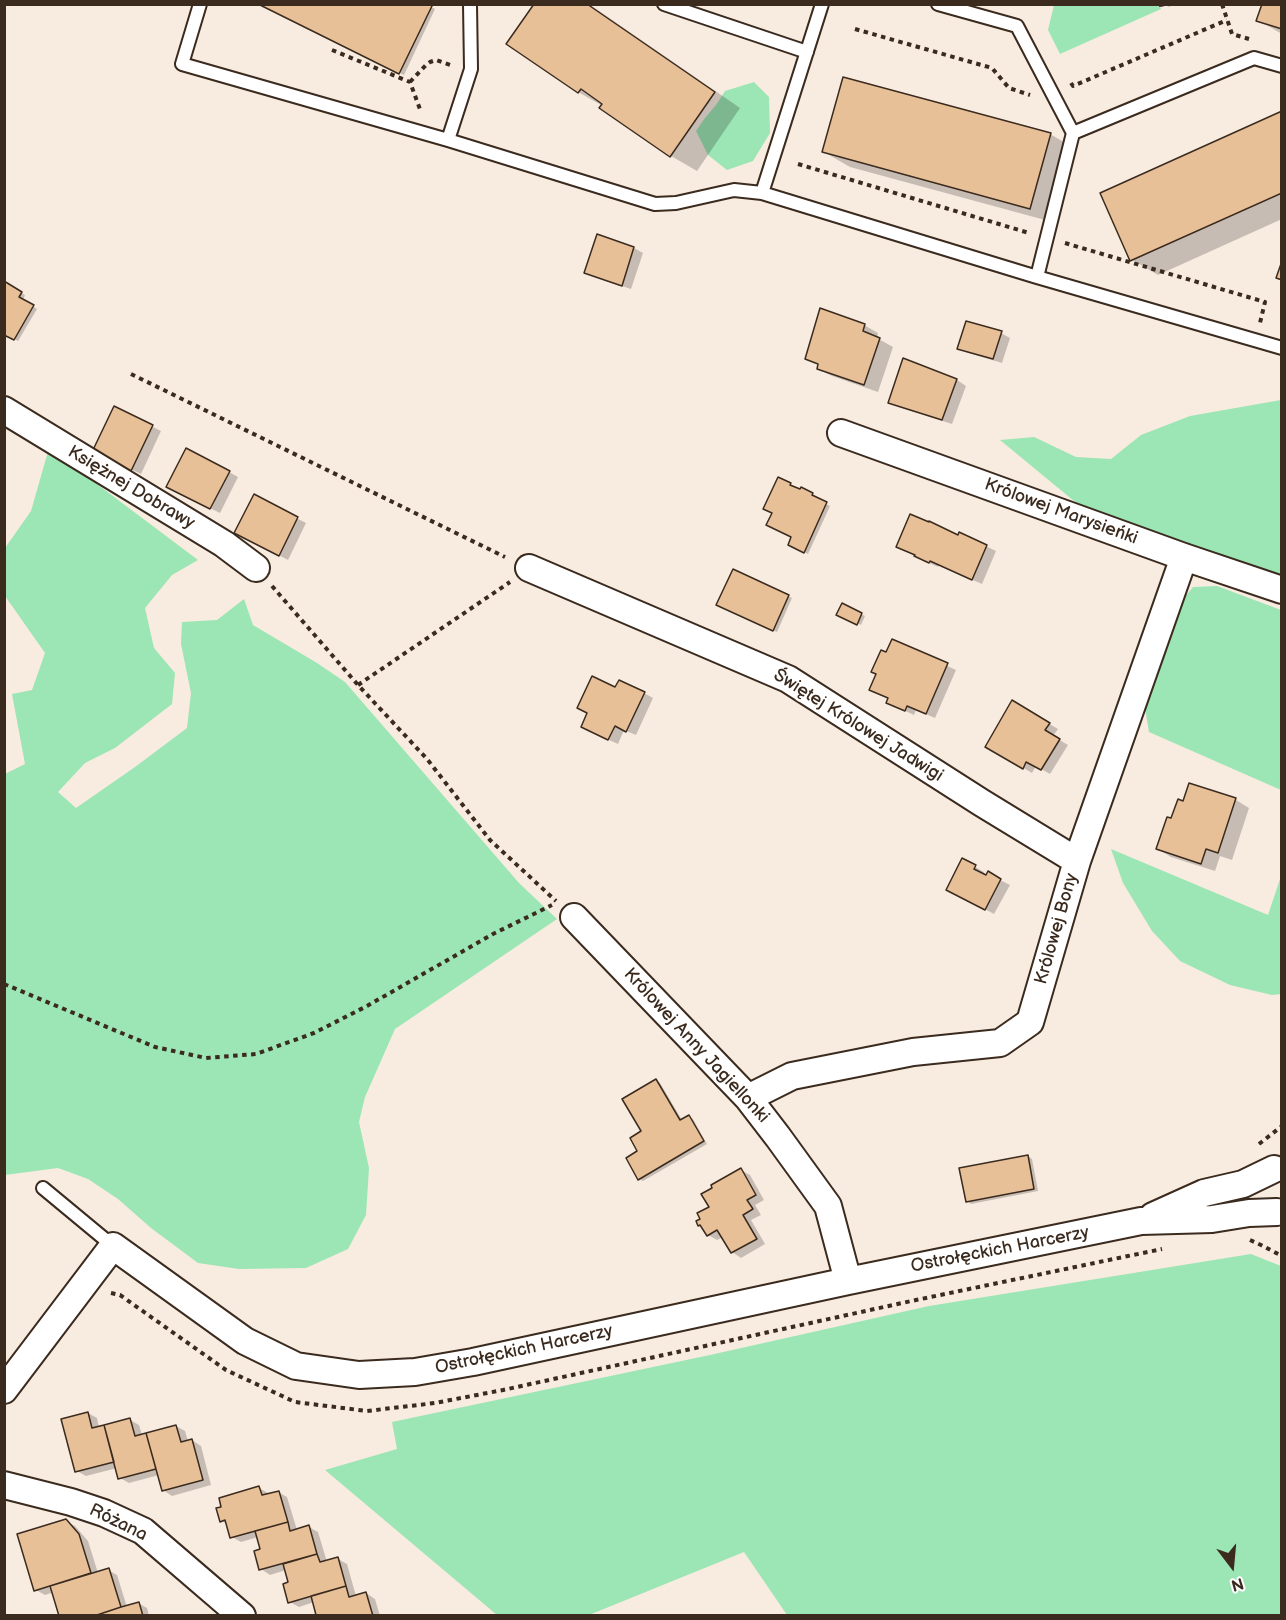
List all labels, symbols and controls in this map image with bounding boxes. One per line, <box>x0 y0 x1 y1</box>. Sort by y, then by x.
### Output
street label: Księżnej Dobrawy <box>64 442 198 534</box>
street label: Królowej Marysieńki <box>981 474 1141 550</box>
street label: Świętej Królowej Jadwigi <box>769 665 947 787</box>
street label: Królowej Bony <box>1031 871 1083 987</box>
street label: Królowej Anny Jagiellonki <box>619 964 773 1128</box>
street label: Ostrołęckich Harcerzy <box>909 1222 1091 1278</box>
street label: Ostrołęckich Harcerzy <box>433 1321 615 1379</box>
street label: Różana <box>85 1500 151 1546</box>
north arrow <box>1202 1536 1262 1596</box>
text: N <box>1229 1573 1246 1595</box>

